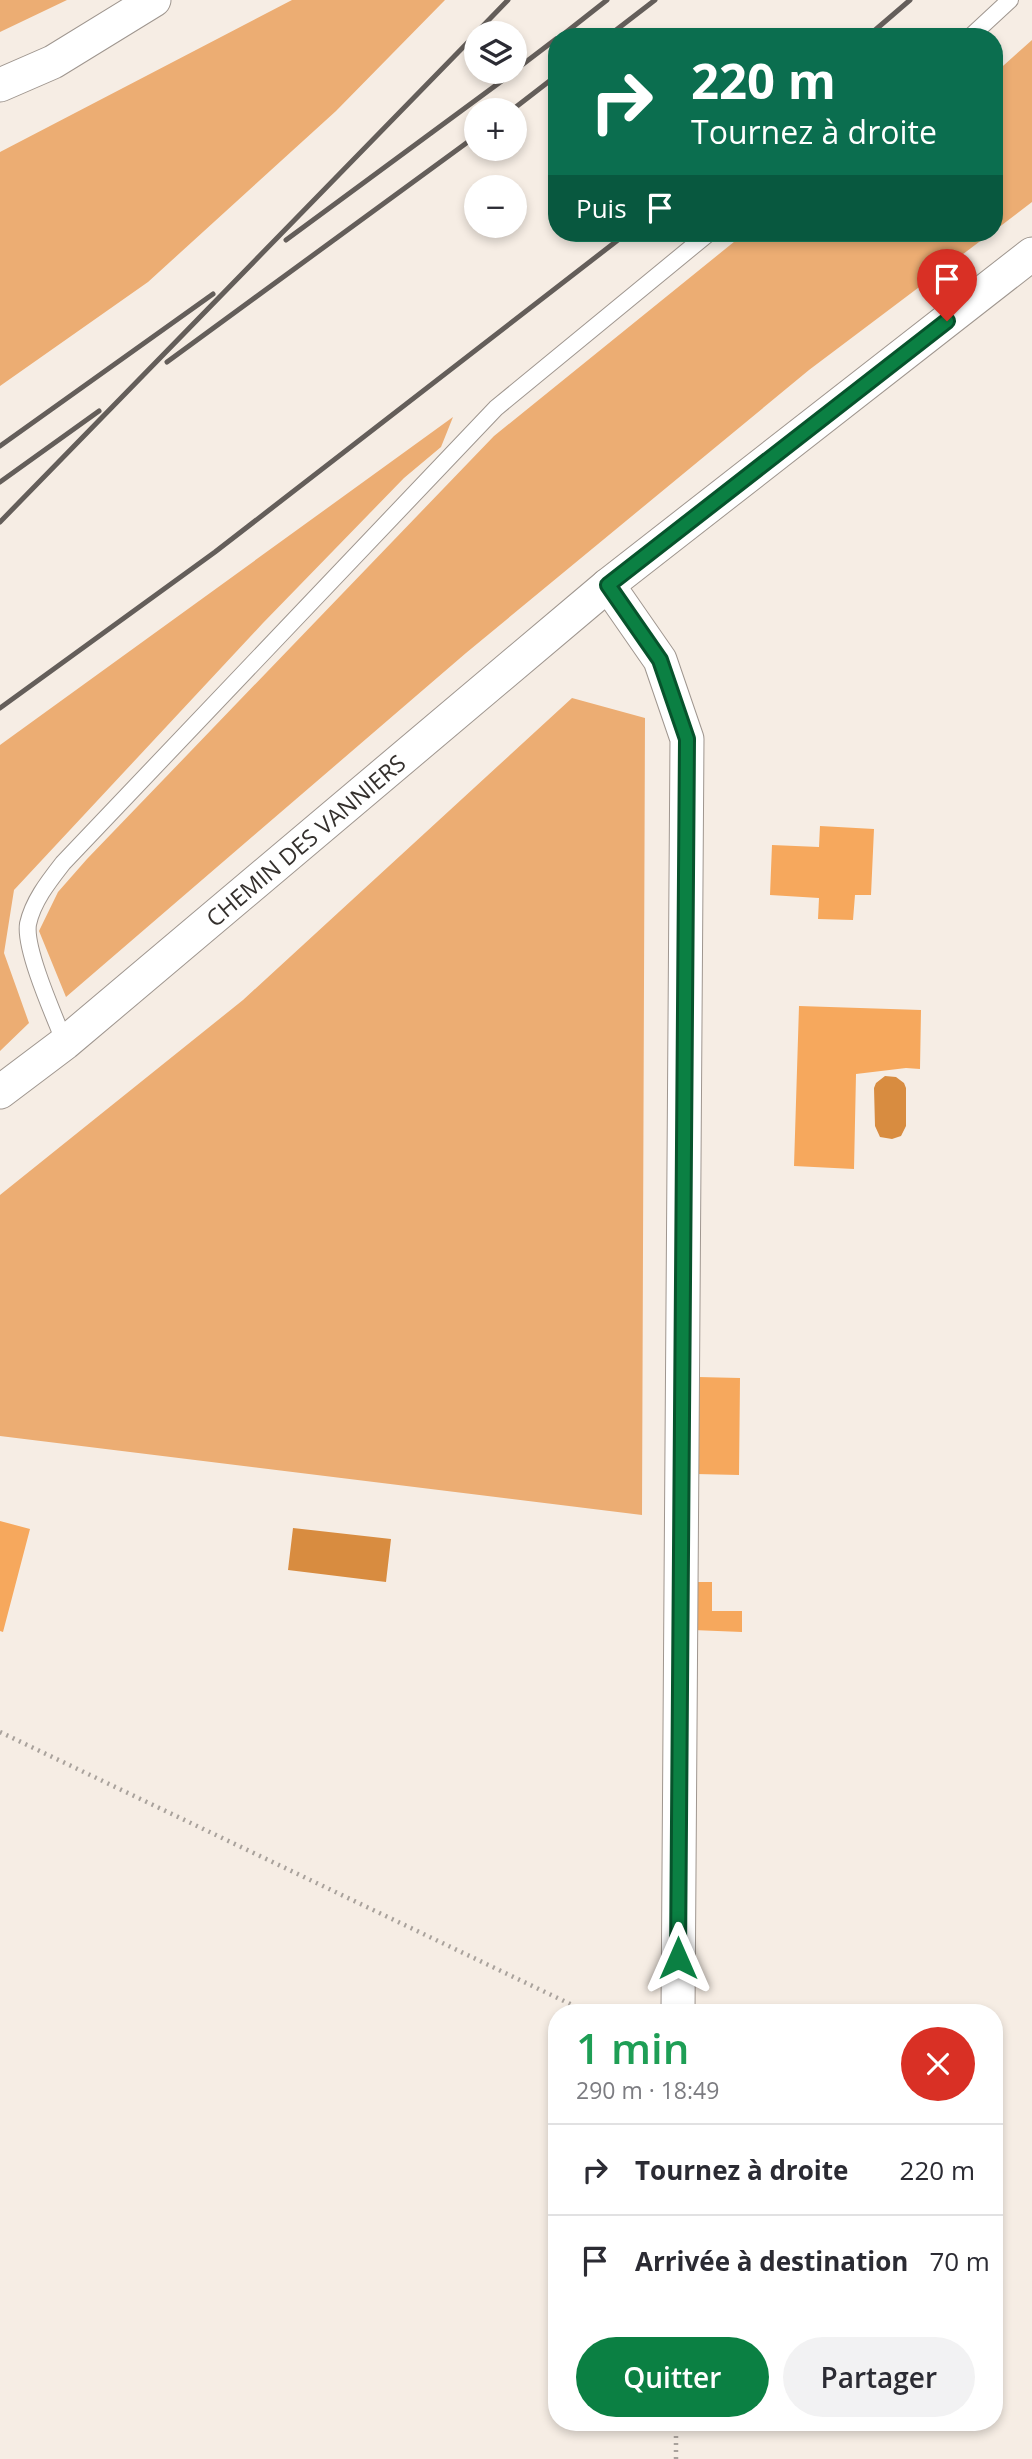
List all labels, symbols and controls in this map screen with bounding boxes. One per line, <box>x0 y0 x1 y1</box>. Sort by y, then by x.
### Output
map controls <box>464 21 527 238</box>
button: layers <box>464 21 527 84</box>
text: 220 m <box>691 47 836 113</box>
icon: right <box>576 56 667 147</box>
button: + <box>464 98 527 161</box>
text: Tournez à droite <box>691 110 937 153</box>
button: − <box>464 175 527 238</box>
icon: arrive <box>641 189 679 227</box>
text: Puis <box>576 190 627 226</box>
pin <box>917 249 977 321</box>
icon: arrive <box>928 260 966 298</box>
street label: CHEMIN DES VANNIERS <box>199 747 412 934</box>
position arrow <box>641 1921 715 1995</box>
text: 1 min <box>576 2019 689 2076</box>
button: close <box>901 2027 975 2101</box>
text: 290 m · 18:49 <box>576 2074 719 2106</box>
icon: right <box>576 2151 614 2189</box>
text: Tournez à droite <box>635 2152 848 2188</box>
text: 220 m <box>900 2152 975 2188</box>
icon: arrive <box>576 2242 614 2280</box>
text: Arrivée à destination <box>635 2243 908 2279</box>
text: 70 m <box>929 2243 990 2279</box>
button: Quitter <box>576 2337 769 2417</box>
button: Partager <box>783 2337 975 2417</box>

